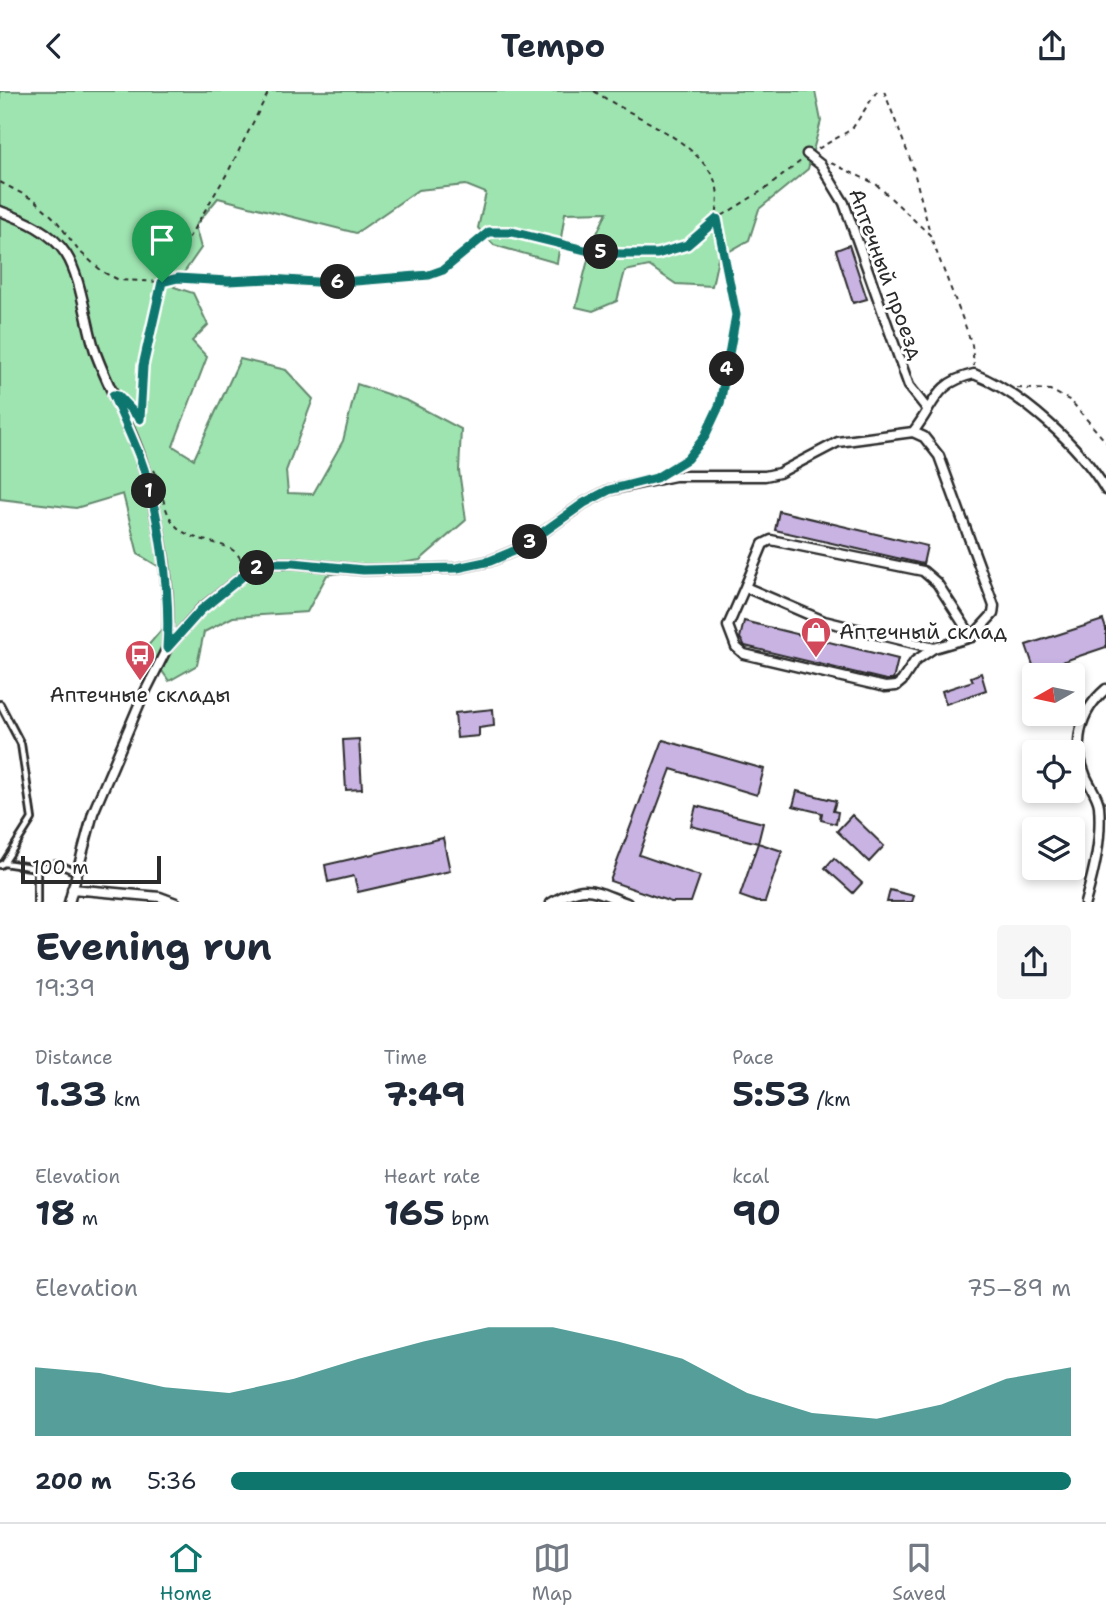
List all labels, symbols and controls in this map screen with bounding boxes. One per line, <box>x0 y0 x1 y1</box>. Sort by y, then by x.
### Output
text: Tempo <box>501 24 605 67</box>
icon: back <box>35 27 73 65</box>
icon: share <box>1033 27 1071 65</box>
street label: Аптечный проезд <box>842 185 930 363</box>
pin <box>132 210 192 282</box>
icon: arrive <box>143 221 181 259</box>
pin: 5 <box>584 235 618 269</box>
text: 5 <box>595 239 606 264</box>
pin: 6 <box>320 265 356 299</box>
text: 6 <box>331 269 344 294</box>
pin: 4 <box>710 351 744 387</box>
text: 4 <box>720 356 733 381</box>
pin: 1 <box>132 473 166 509</box>
text: 1 <box>144 478 153 503</box>
pin: 3 <box>512 525 548 559</box>
text: 3 <box>523 529 536 554</box>
pin: 2 <box>240 551 274 585</box>
text: 2 <box>250 555 263 580</box>
shop icon: Аптечный склад <box>799 615 833 659</box>
place label: Аптечный склад <box>839 618 1007 646</box>
bus stop icon: Аптечные склады <box>123 638 157 682</box>
north arrow <box>1022 663 1085 726</box>
map controls <box>1022 663 1085 880</box>
place label: Аптечные склады <box>49 681 231 709</box>
button: locate <box>1022 740 1085 803</box>
button: layers <box>1022 817 1085 880</box>
scale bar <box>21 853 161 885</box>
text: 100 m <box>32 855 89 880</box>
text: Evening run <box>35 921 272 972</box>
button: share <box>997 925 1071 999</box>
text: 19:39 <box>35 973 95 1003</box>
text: Distance <box>35 1045 113 1070</box>
text: Time <box>384 1045 427 1070</box>
text: Pace <box>732 1045 774 1070</box>
text: 1.33 <box>35 1070 107 1117</box>
text: 7:49 <box>384 1070 466 1117</box>
text: 5:53 <box>732 1070 810 1117</box>
text: km <box>107 1087 140 1112</box>
text: /km <box>810 1087 851 1112</box>
text: Elevation <box>35 1164 120 1189</box>
text: Heart rate <box>384 1164 480 1189</box>
text: kcal <box>732 1164 769 1189</box>
text: 18 <box>35 1189 75 1236</box>
text: 165 <box>384 1189 445 1236</box>
text: 90 <box>732 1189 781 1236</box>
text: m <box>75 1206 98 1231</box>
text: bpm <box>445 1206 490 1231</box>
text: Elevation <box>35 1273 138 1303</box>
text: 75–89 m <box>967 1273 1071 1303</box>
text: 200 m <box>35 1466 112 1496</box>
text: 5:36 <box>147 1466 197 1496</box>
tab: Home <box>160 1539 212 1606</box>
tab: Map <box>532 1539 572 1606</box>
tab: Saved <box>892 1539 946 1606</box>

